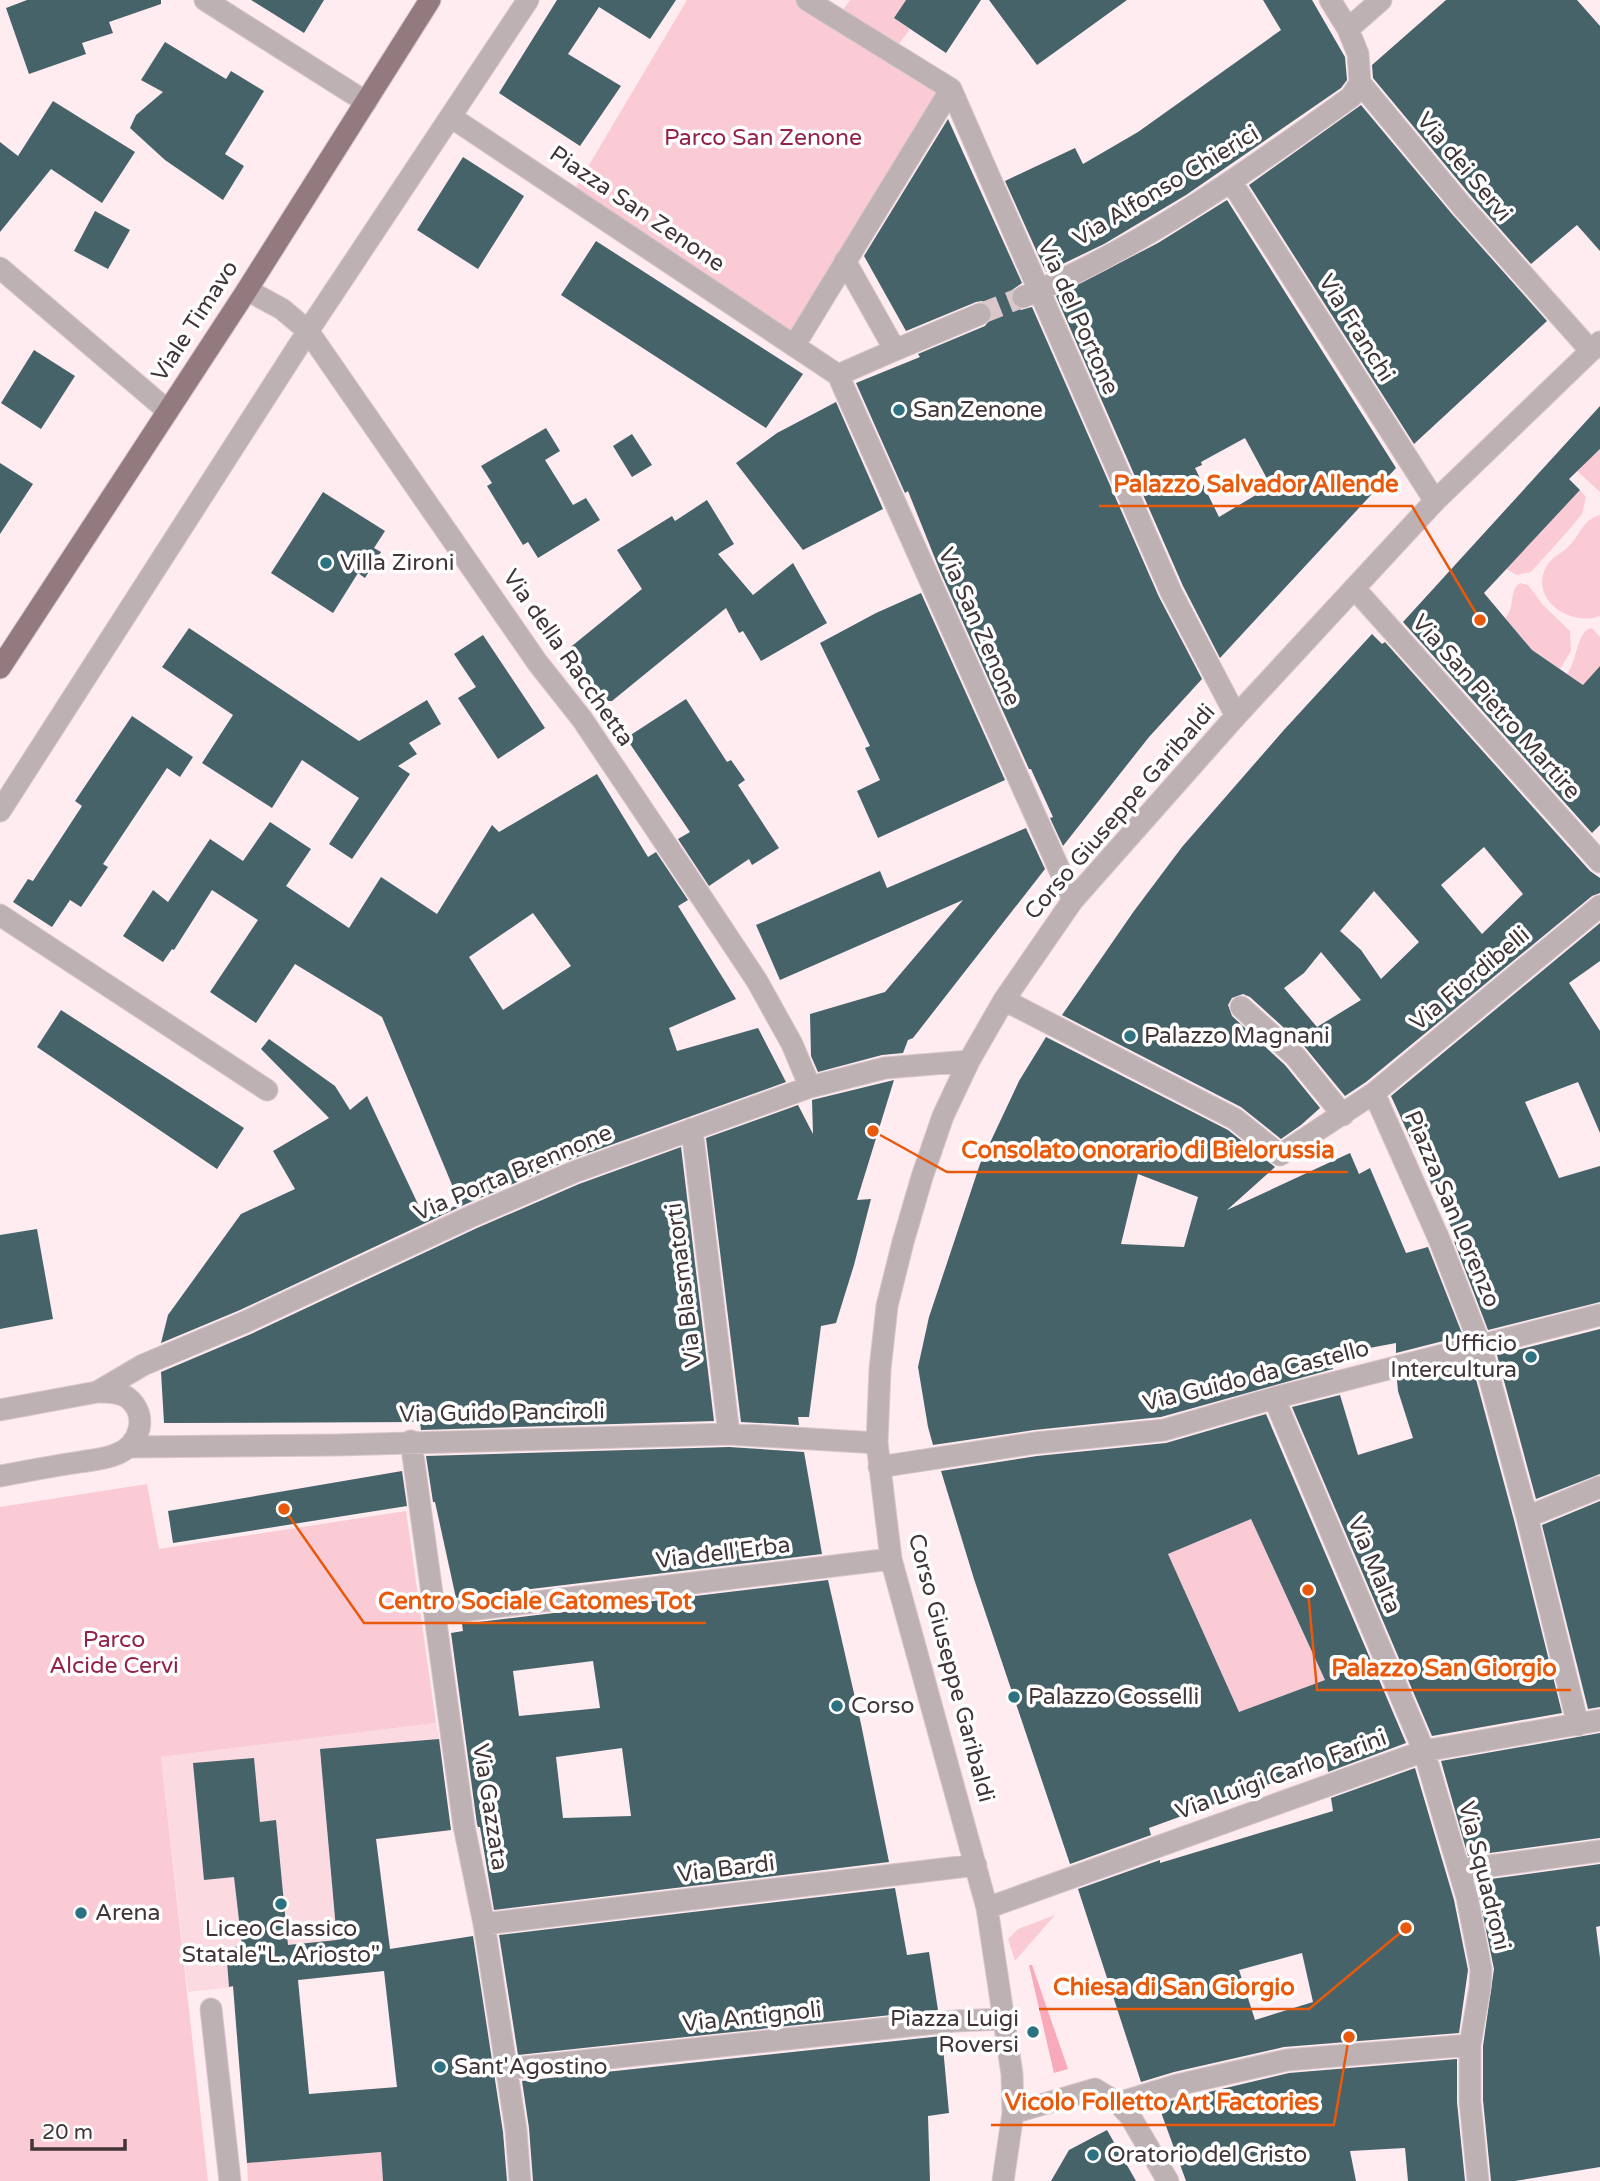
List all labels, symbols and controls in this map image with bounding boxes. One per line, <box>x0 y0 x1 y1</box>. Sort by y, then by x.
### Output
street label: Via dei Servi <box>1410 107 1518 227</box>
street label: Via Alfonso Chierici <box>1068 120 1264 252</box>
park label: Parco San Zenone <box>664 124 862 152</box>
street label: Piazza San Zenone <box>544 140 730 278</box>
street label: Via del Portone <box>1031 235 1125 399</box>
street label: Viale Timavo <box>146 255 244 387</box>
street label: Via Franchi <box>1312 269 1400 387</box>
place label: San Zenone <box>913 396 1043 424</box>
marker: San Zenone <box>891 402 907 418</box>
callout: Palazzo Salvador Allende <box>1099 461 1412 506</box>
text: Palazzo Salvador Allende <box>1113 470 1399 499</box>
street label: Via San Zenone <box>932 544 1026 710</box>
place label: Villa Zironi <box>340 549 454 577</box>
marker: Villa Zironi <box>318 555 334 571</box>
street label: Via della Racchetta <box>496 564 640 752</box>
street label: Via San Pietro Martire <box>1406 609 1586 805</box>
street label: Corso Giuseppe Garibaldi <box>1019 698 1221 926</box>
street label: Via Fiordibelli <box>1405 921 1535 1037</box>
place label: Palazzo Magnani <box>1144 1022 1330 1050</box>
marker: Palazzo Magnani <box>1122 1028 1138 1044</box>
street label: Piazza San Lorenzo <box>1398 1106 1506 1312</box>
street label: Via Porta Brennone <box>410 1119 616 1227</box>
callout: Consolato onorario di Bielorussia <box>947 1127 1348 1172</box>
text: Consolato onorario di Bielorussia <box>961 1136 1335 1165</box>
street label: Via Blasmatorti <box>660 1201 708 1369</box>
place label: Ufficio Intercultura <box>1390 1330 1517 1384</box>
street label: Via Guido da Castello <box>1140 1334 1372 1418</box>
marker: Ufficio Intercultura <box>1523 1349 1539 1365</box>
street label: Via Guido Panciroli <box>399 1397 605 1429</box>
street label: Via Malta <box>1341 1512 1407 1618</box>
street label: Via dell'Erba <box>654 1531 792 1575</box>
street label: Corso Giuseppe Garibaldi <box>902 1531 1000 1805</box>
callout: Centro Sociale Catomes Tot <box>364 1578 706 1623</box>
text: Centro Sociale Catomes Tot <box>378 1587 693 1616</box>
park label: Parco Alcide Cervi <box>49 1626 179 1680</box>
callout: Palazzo San Giorgio <box>1317 1645 1571 1690</box>
text: Palazzo San Giorgio <box>1331 1654 1557 1683</box>
place label: Palazzo Cosselli <box>1028 1683 1199 1711</box>
marker: Palazzo Cosselli <box>1006 1689 1022 1705</box>
place label: Corso <box>851 1692 914 1720</box>
marker: Corso <box>829 1698 845 1714</box>
street label: Via Luigi Carlo Farini <box>1172 1724 1390 1826</box>
street label: Via Gazzata <box>466 1742 514 1872</box>
street label: Via Squadroni <box>1452 1799 1516 1953</box>
street label: Via Bardi <box>676 1849 776 1889</box>
marker: Liceo Classico Statale"L. Ariosto" <box>273 1896 289 1912</box>
place label: Arena <box>95 1899 160 1927</box>
marker: Arena <box>73 1905 89 1921</box>
place label: Liceo Classico Statale"L. Ariosto" <box>182 1915 380 1969</box>
callout: Chiesa di San Giorgio <box>1039 1964 1309 2009</box>
text: Chiesa di San Giorgio <box>1053 1973 1295 2002</box>
street label: Via Antignoli <box>681 1996 823 2038</box>
place label: Piazza Luigi Roversi <box>890 2005 1019 2059</box>
marker: Piazza Luigi Roversi <box>1025 2024 1041 2040</box>
place label: Sant'Agostino <box>454 2053 608 2081</box>
marker: Sant'Agostino <box>432 2059 448 2075</box>
callout: Vicolo Folletto Art Factories <box>991 2080 1334 2125</box>
text: Vicolo Folletto Art Factories <box>1005 2088 1319 2117</box>
scale bar <box>32 2108 124 2152</box>
text: 20 m <box>42 2120 93 2145</box>
place label: Oratorio del Cristo <box>1107 2141 1307 2169</box>
marker: Oratorio del Cristo <box>1085 2147 1101 2163</box>

